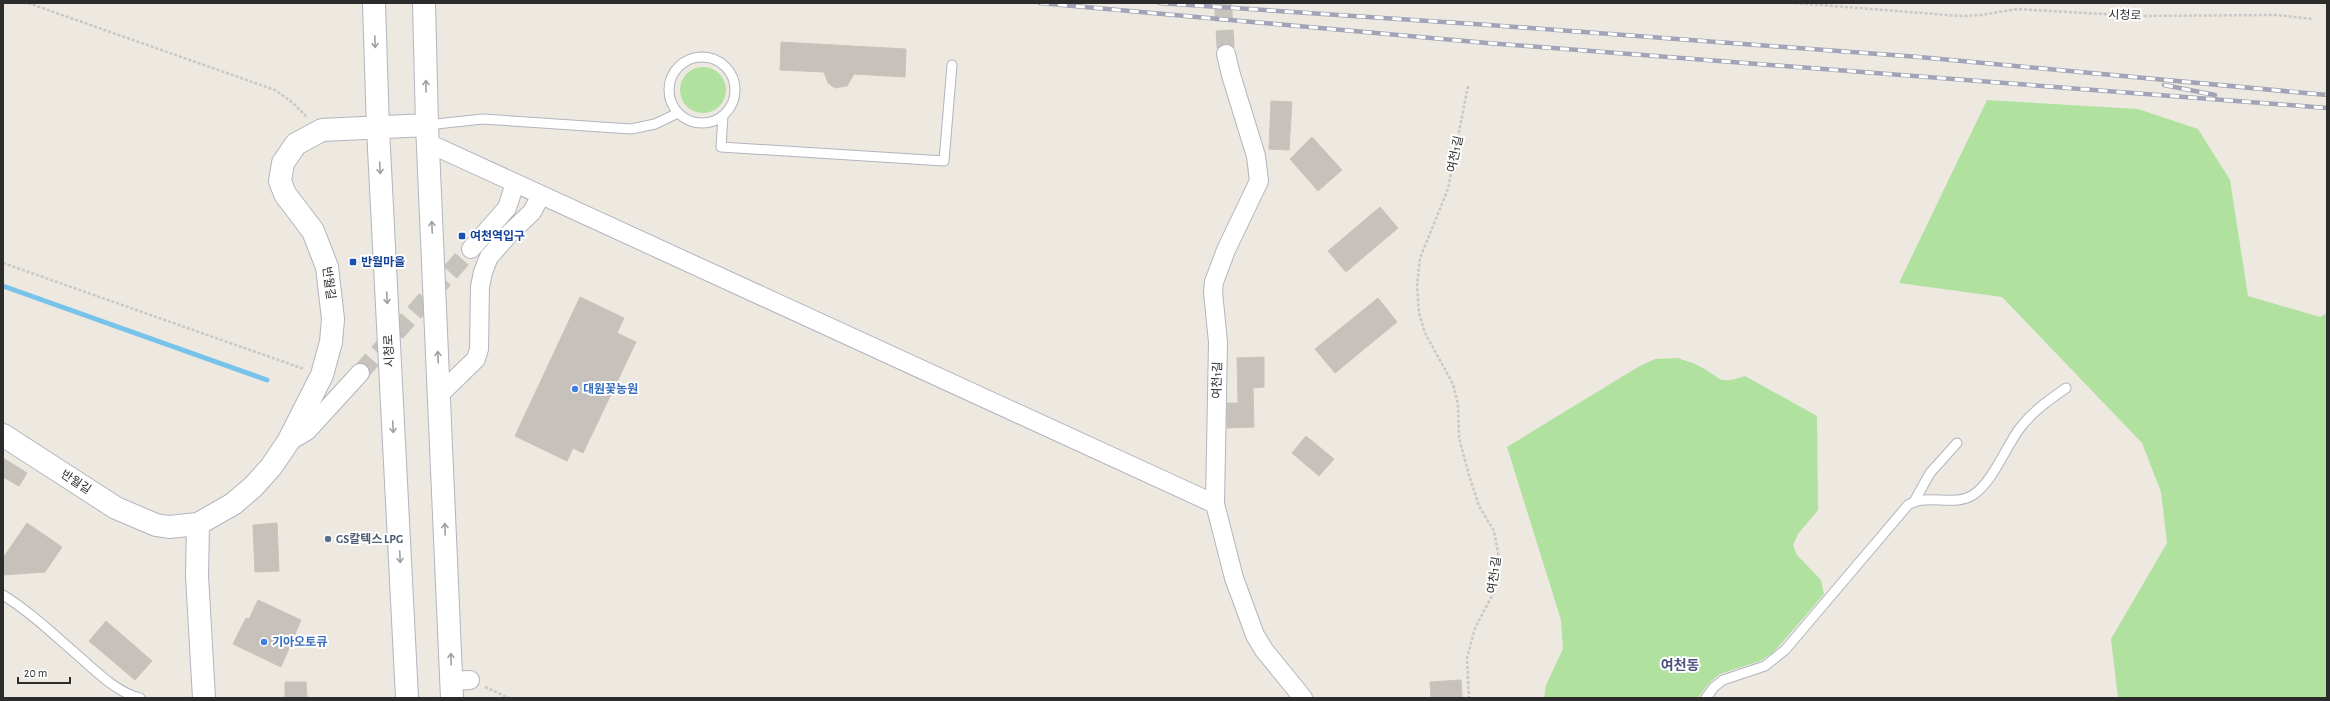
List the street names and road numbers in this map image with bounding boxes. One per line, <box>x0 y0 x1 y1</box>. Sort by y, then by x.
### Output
street label: 시청로 <box>2108 8 2142 22</box>
street label: 여천1길 <box>1444 134 1465 173</box>
street label: 반월길 <box>321 266 337 300</box>
street label: 시청로 <box>382 334 396 368</box>
street label: 여천1길 <box>1210 361 1223 399</box>
street label: 반월길 <box>59 468 93 496</box>
street label: 여천1길 <box>1484 556 1503 594</box>

